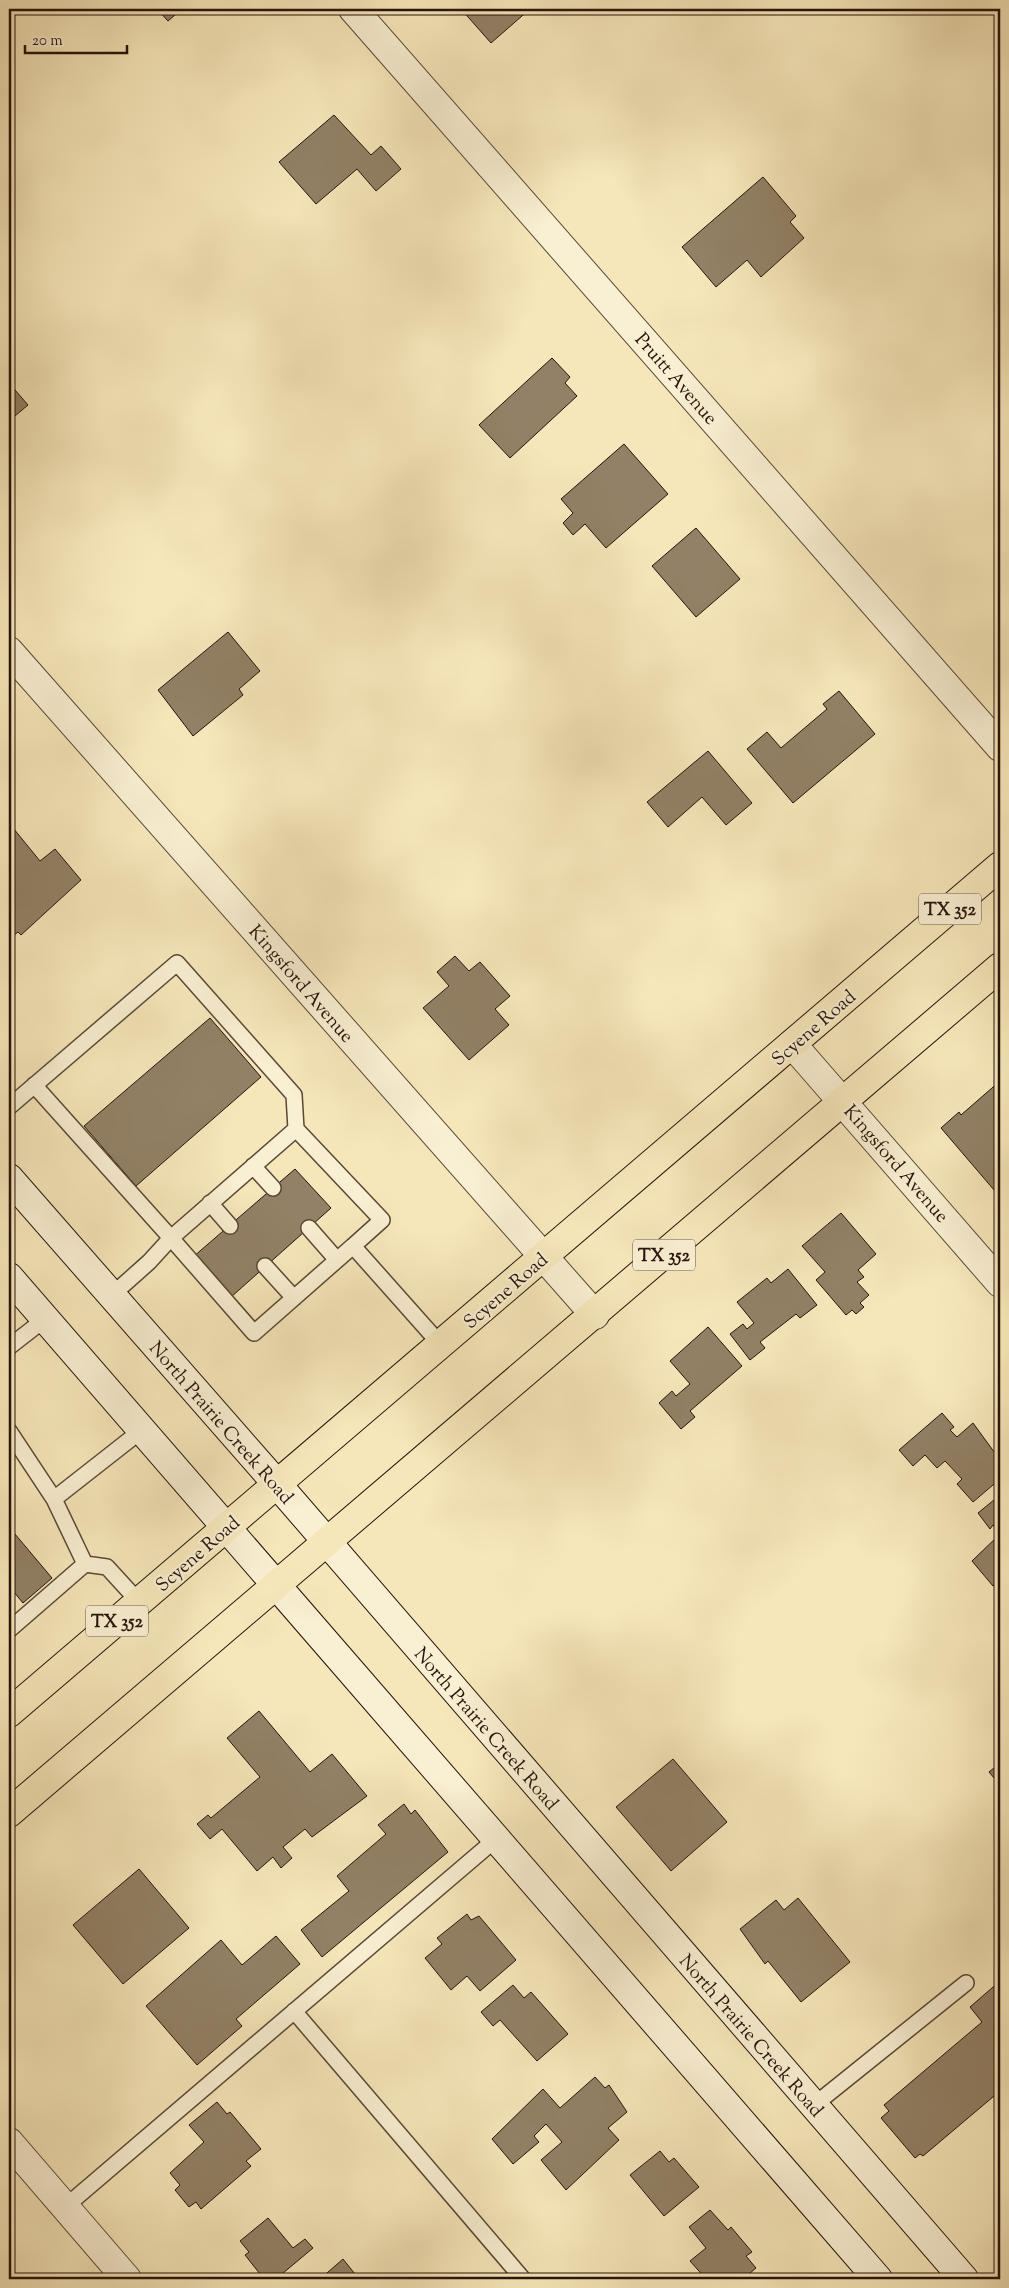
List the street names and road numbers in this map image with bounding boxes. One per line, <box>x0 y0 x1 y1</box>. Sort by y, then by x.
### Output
street label: Pruitt Avenue <box>627 328 723 432</box>
road number: TX 352 <box>919 894 981 924</box>
street label: Kingsford Avenue <box>241 920 359 1050</box>
street label: Scyene Road <box>767 984 863 1073</box>
street label: Kingsford Avenue <box>836 1100 954 1230</box>
road number: TX 352 <box>633 1240 695 1270</box>
street label: Scyene Road <box>459 1247 555 1336</box>
street label: North Prairie Creek Road <box>142 1336 299 1511</box>
street label: Scyene Road <box>151 1510 247 1599</box>
road number: TX 352 <box>86 1605 148 1636</box>
street label: North Prairie Creek Road <box>407 1642 564 1817</box>
street label: North Prairie Creek Road <box>672 1949 829 2124</box>

